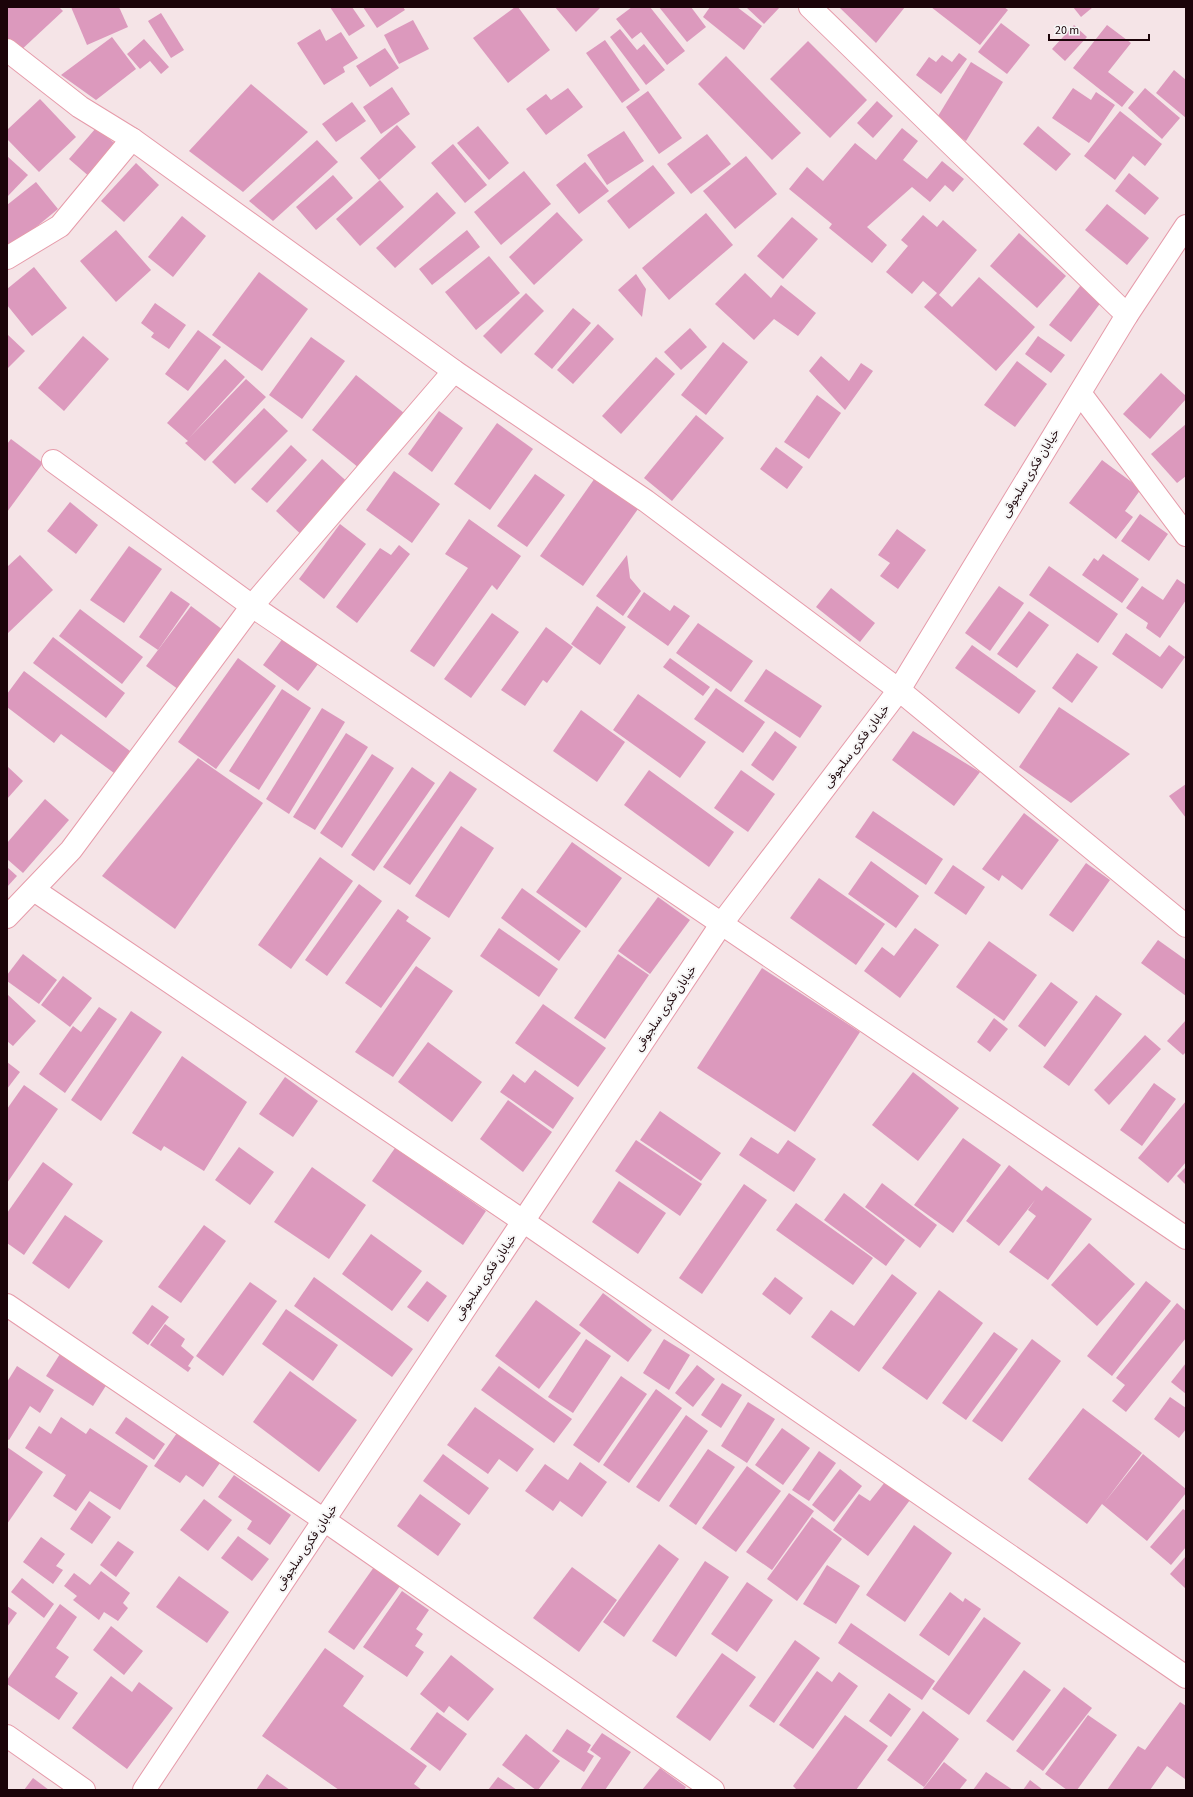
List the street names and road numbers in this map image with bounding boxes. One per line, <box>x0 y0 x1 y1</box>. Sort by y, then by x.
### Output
street label: خیابان فکری سلجوقی <box>997 426 1064 521</box>
street label: خیابان فکری سلجوقی <box>819 701 893 792</box>
street label: خیابان فکری سلجوقی <box>630 962 701 1055</box>
street label: خیابان فکری سلجوقی <box>450 1231 521 1324</box>
street label: خیابان فکری سلجوقی <box>271 1501 342 1594</box>

